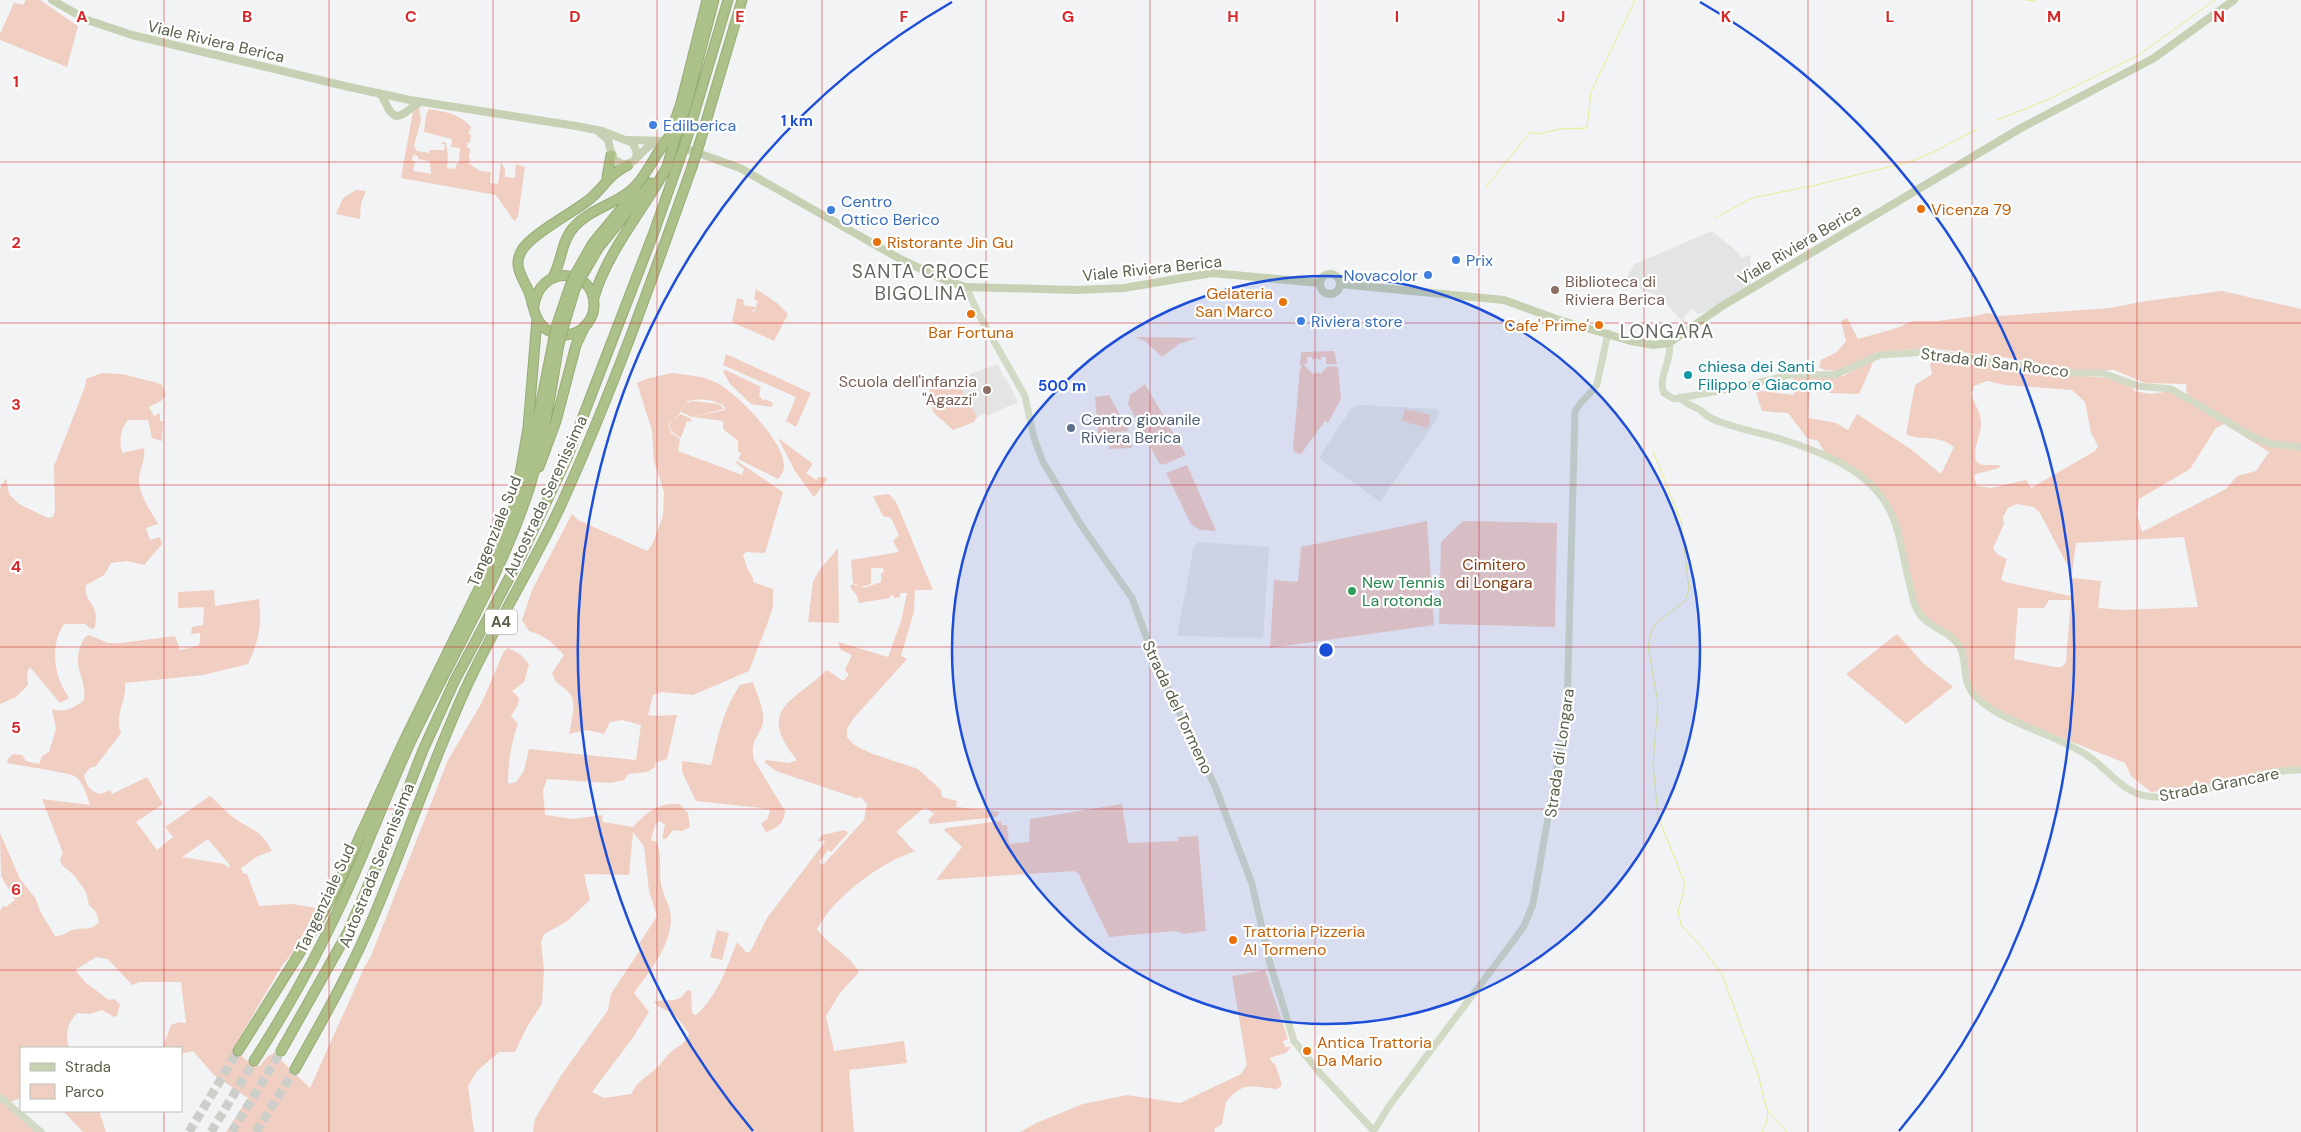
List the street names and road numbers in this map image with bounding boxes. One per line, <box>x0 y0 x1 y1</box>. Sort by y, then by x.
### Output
street label: Viale Riviera Berica <box>146 16 286 66</box>
street label: Viale Riviera Berica <box>1734 199 1865 290</box>
street label: Viale Riviera Berica <box>1081 251 1223 286</box>
street label: Strada di San Rocco <box>1920 343 2070 382</box>
street label: Autostrada Serenissima <box>499 412 592 580</box>
street label: Tangenziale Sud <box>463 473 526 590</box>
road number: A4 <box>485 610 517 634</box>
street label: Strada del Tormeno <box>1137 637 1218 777</box>
street label: Strada di Longara <box>1540 687 1579 819</box>
street label: Strada Grancare <box>2157 763 2281 806</box>
street label: Autostrada Serenissima <box>334 780 419 951</box>
street label: Tangenziale Sud <box>291 840 360 956</box>

